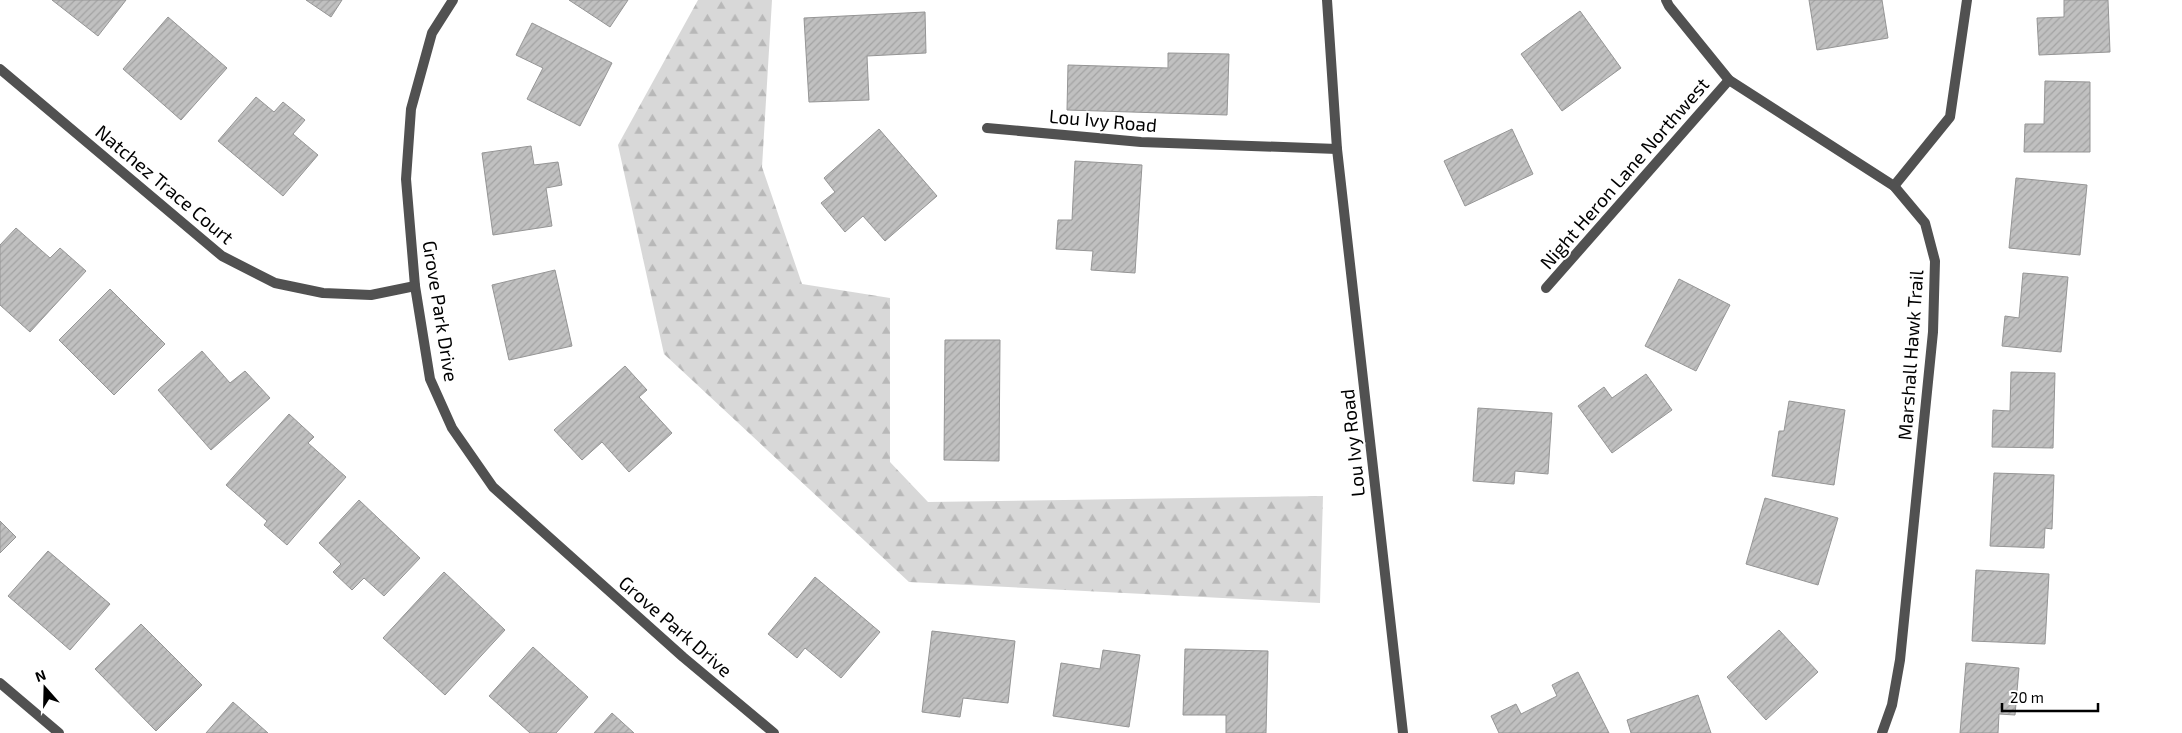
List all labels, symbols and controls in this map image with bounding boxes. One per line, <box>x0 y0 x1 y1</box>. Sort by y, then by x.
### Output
street label: Night Heron Lane Northwest <box>1535 73 1713 273</box>
street label: Lou Ivy Road <box>1048 104 1158 136</box>
street label: Natchez Trace Court <box>91 119 239 249</box>
street label: Grove Park Drive <box>419 239 463 383</box>
street label: Marshall Hawk Trail <box>1893 269 1927 441</box>
street label: Lou Ivy Road <box>1335 388 1369 498</box>
street label: Grove Park Drive <box>615 571 737 681</box>
north arrow <box>20 663 70 713</box>
text: N <box>33 666 48 685</box>
scale bar <box>2002 680 2098 712</box>
text: 20 m <box>2010 688 2044 706</box>

